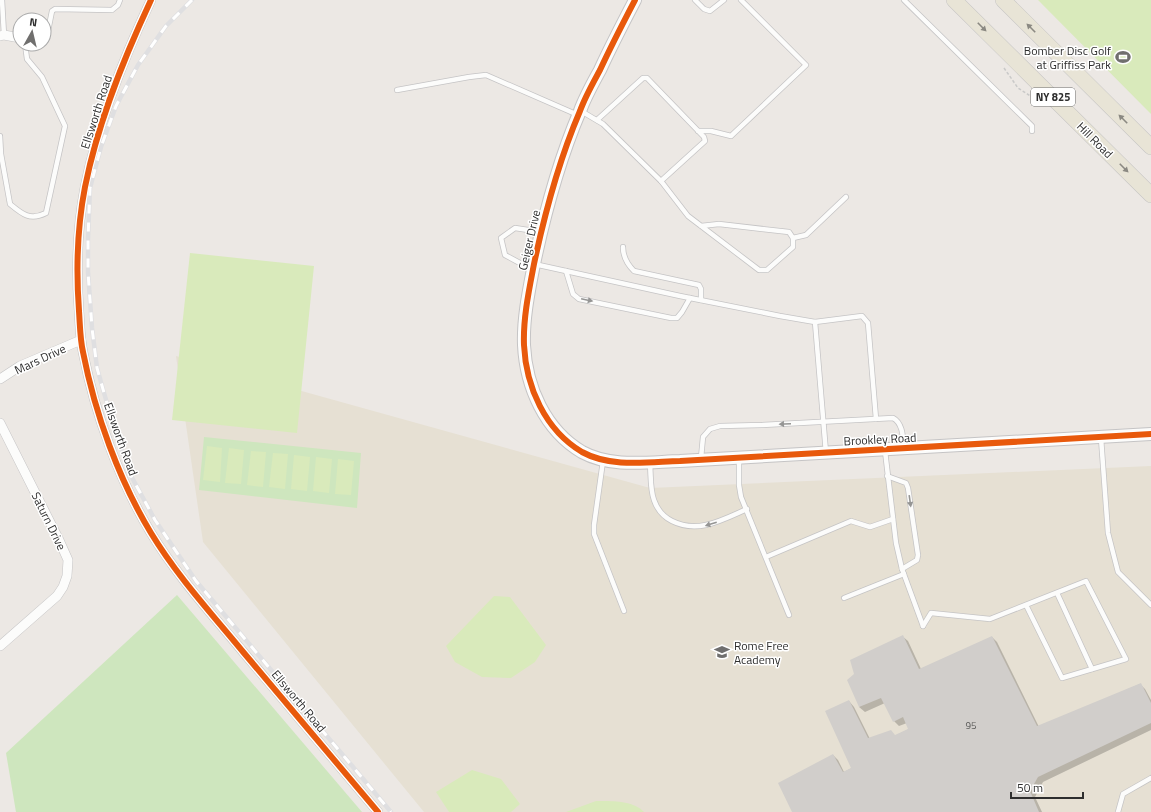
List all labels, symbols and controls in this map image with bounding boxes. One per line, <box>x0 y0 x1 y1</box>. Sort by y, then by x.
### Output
north arrow <box>12 12 52 52</box>
text: N <box>29 14 38 31</box>
one-way arrow <box>977 22 987 32</box>
one-way arrow <box>1026 23 1036 33</box>
place label: Bomber Disc Golf at Griffiss Park <box>1024 41 1111 74</box>
sports icon: Bomber Disc Golf at Griffiss Park <box>1114 48 1132 66</box>
street label: Ellsworth Road <box>75 73 117 151</box>
road number: NY 825 <box>1031 88 1075 106</box>
one-way arrow <box>1118 114 1128 124</box>
street label: Hill Road <box>1072 117 1118 163</box>
one-way arrow <box>1119 163 1129 173</box>
street label: Geiger Drive <box>513 208 545 272</box>
one-way arrow <box>580 298 593 304</box>
street label: Mars Drive <box>11 339 69 379</box>
street label: Ellsworth Road <box>99 400 143 478</box>
one-way arrow <box>779 421 791 428</box>
street label: Brookley Road <box>843 428 917 450</box>
street label: Saturn Drive <box>27 489 71 553</box>
one-way arrow <box>907 495 913 507</box>
one-way arrow <box>704 521 716 527</box>
place label: Rome Free Academy <box>734 636 789 669</box>
school or university icon: Rome Free Academy <box>713 643 731 661</box>
street label: Ellsworth Road <box>267 666 331 736</box>
house number: 95 <box>965 718 977 733</box>
scale bar <box>1011 774 1083 800</box>
text: 50 m <box>1017 778 1043 797</box>

